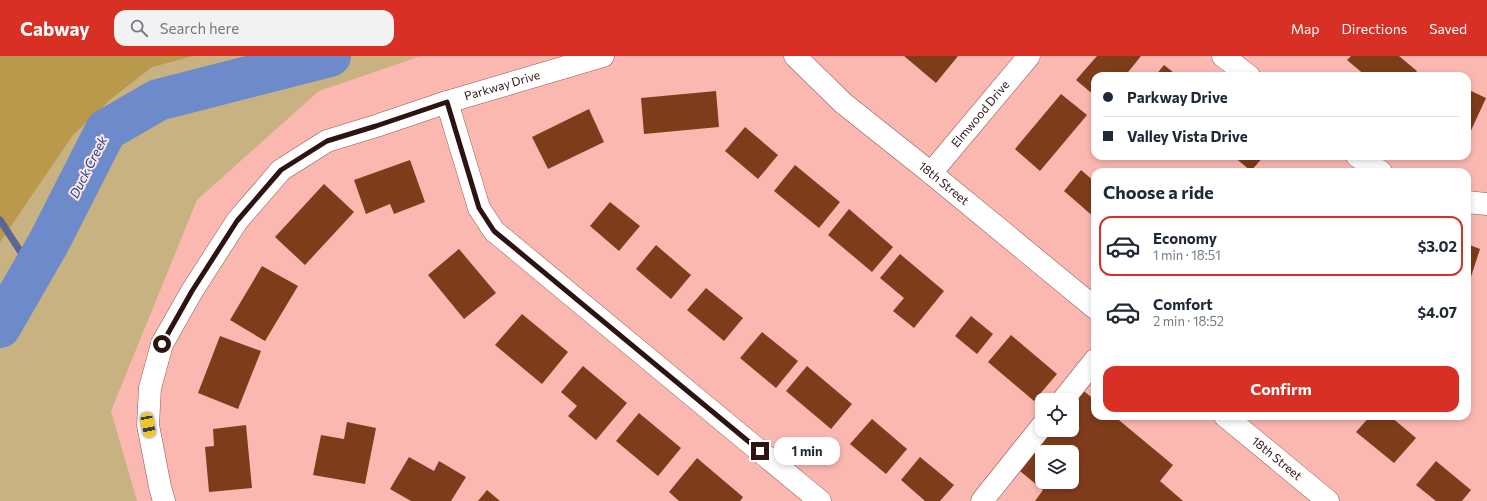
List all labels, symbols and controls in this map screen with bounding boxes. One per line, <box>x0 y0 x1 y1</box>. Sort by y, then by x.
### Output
search box <box>114 10 394 46</box>
text: Cabway <box>20 17 90 40</box>
icon: search <box>128 17 150 39</box>
text: Search here <box>160 19 239 37</box>
text: Map <box>1291 20 1320 37</box>
text: Directions <box>1342 20 1407 37</box>
text: Saved <box>1429 20 1467 37</box>
street label: Parkway Drive <box>462 67 541 103</box>
street label: Elmwood Drive <box>948 77 1012 149</box>
text: Parkway Drive <box>1127 88 1228 106</box>
text: Valley Vista Drive <box>1127 127 1248 145</box>
water label: Duck Creek <box>66 132 111 201</box>
street label: 18th Street <box>916 158 972 207</box>
text: Choose a ride <box>1103 181 1214 203</box>
icon: car <box>1105 228 1141 264</box>
text: Economy <box>1153 229 1217 247</box>
text: $3.02 <box>1418 237 1457 255</box>
text: 1 min · 18:51 <box>1153 247 1221 263</box>
icon: car <box>1105 294 1141 330</box>
text: Comfort <box>1153 295 1213 313</box>
text: $4.07 <box>1417 303 1457 321</box>
text: 2 min · 18:52 <box>1153 313 1224 329</box>
route start <box>153 335 171 353</box>
button: Confirm <box>1103 366 1459 412</box>
map controls <box>1035 393 1079 489</box>
button: locate <box>1035 393 1079 437</box>
car <box>140 412 156 438</box>
street label: 18th Street <box>1250 433 1305 483</box>
callout: 1 min <box>774 437 840 465</box>
route end <box>751 442 769 460</box>
text: 1 min <box>792 443 822 459</box>
button: layers <box>1035 445 1079 489</box>

